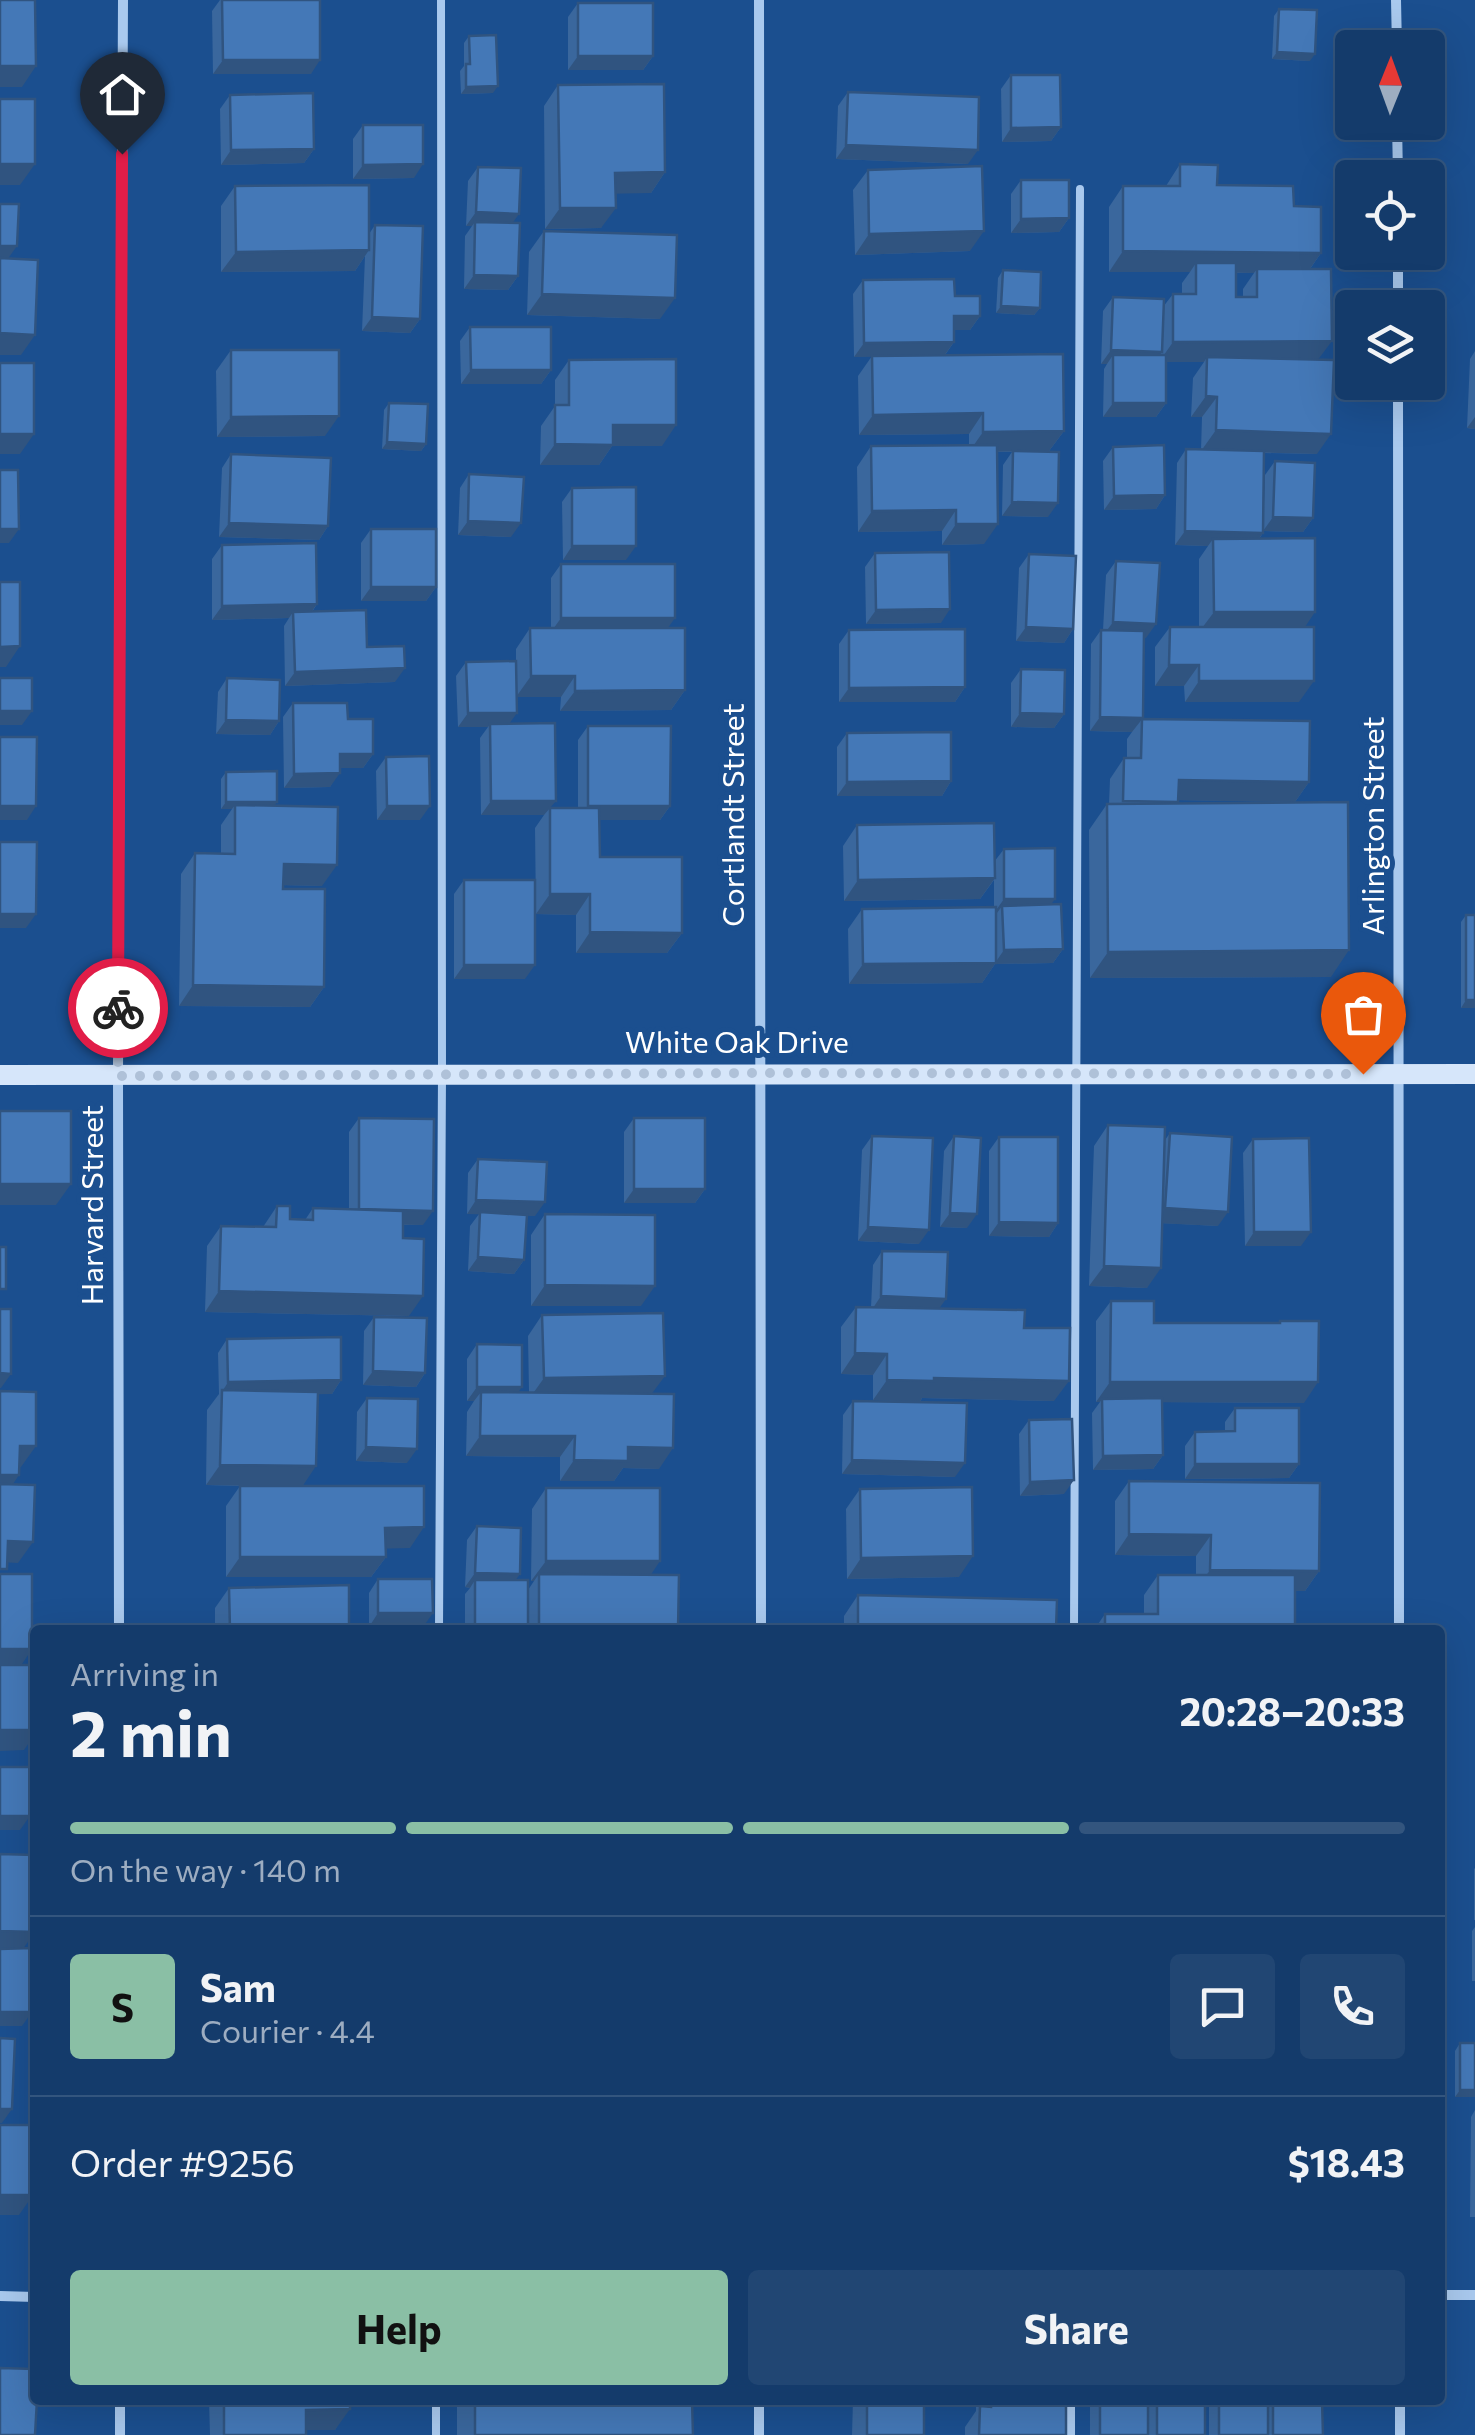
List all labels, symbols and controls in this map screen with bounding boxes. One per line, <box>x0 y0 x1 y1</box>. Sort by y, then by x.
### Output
north arrow <box>1335 30 1445 140</box>
map controls <box>1335 30 1445 400</box>
pin <box>80 52 165 155</box>
icon: home <box>95 67 150 122</box>
button: locate <box>1335 160 1445 270</box>
button: layers <box>1335 290 1445 400</box>
street label: Cortlandt Street <box>713 703 750 927</box>
street label: Arlington Street <box>1353 716 1390 936</box>
courier <box>68 958 168 1058</box>
pin <box>1321 972 1406 1075</box>
icon: bike <box>91 981 146 1036</box>
icon: bag <box>1336 987 1391 1042</box>
street label: White Oak Drive <box>625 1022 849 1059</box>
street label: Harvard Street <box>72 1105 109 1305</box>
text: Arriving in <box>70 1653 219 1693</box>
text: 20:28–20:33 <box>1179 1687 1405 1734</box>
text: 2 min <box>70 1691 232 1770</box>
text: On the way · 140 m <box>70 1849 341 1889</box>
button: chat <box>1170 1954 1275 2059</box>
button: phone <box>1300 1954 1405 2059</box>
text: Sam <box>200 1963 276 2010</box>
text: S <box>111 1983 134 2030</box>
text: Courier · 4.4 <box>200 2010 375 2050</box>
text: Order #9256 <box>70 2138 295 2185</box>
text: $18.43 <box>1288 2138 1405 2185</box>
button: Help <box>70 2270 728 2385</box>
button: Share <box>748 2270 1405 2385</box>

